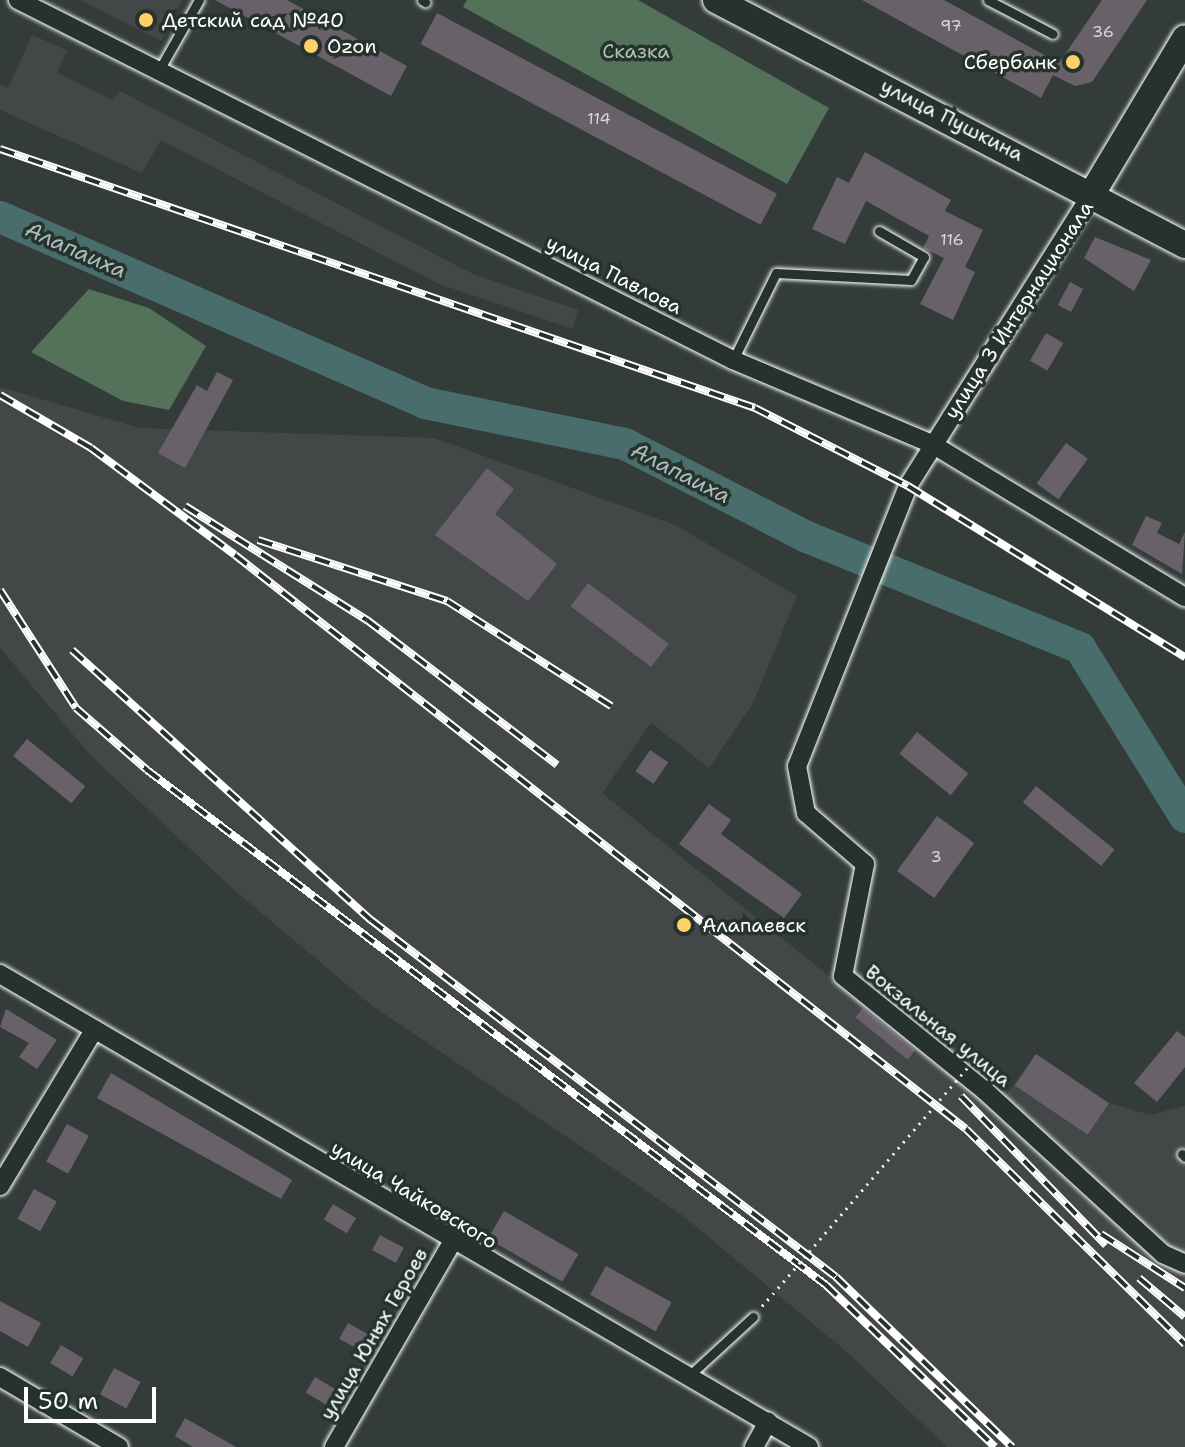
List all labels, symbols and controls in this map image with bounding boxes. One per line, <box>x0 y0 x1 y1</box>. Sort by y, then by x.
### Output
place label: Детский сад №40 <box>162 8 344 32</box>
marker: Детский сад №40 <box>137 11 155 29</box>
house number: 97 <box>940 16 962 36</box>
house number: 36 <box>1092 22 1114 42</box>
place label: Ozon <box>327 34 377 58</box>
marker: Ozon <box>302 37 320 55</box>
park label: Сказка <box>602 39 670 63</box>
place label: Сбербанк <box>964 50 1057 74</box>
marker: Сбербанк <box>1064 53 1082 71</box>
street label: улица Пушкина <box>877 74 1027 166</box>
house number: 114 <box>587 109 611 129</box>
street label: улица 3 Интернационала <box>939 197 1099 423</box>
water label: Алапаиха <box>21 216 131 284</box>
street label: улица Павлова <box>542 230 686 320</box>
house number: 116 <box>940 230 964 250</box>
water label: Алапаиха <box>627 437 735 509</box>
house number: 3 <box>930 847 942 867</box>
place label: Алапаевск <box>702 913 806 937</box>
marker: Алапаевск <box>673 914 695 936</box>
street label: Вокзальная улица <box>860 960 1016 1092</box>
street label: улица Чайковского <box>327 1136 501 1254</box>
street label: улица Юных Героев <box>315 1244 433 1424</box>
scale bar <box>28 1371 160 1421</box>
text: 50 m <box>38 1385 98 1417</box>

